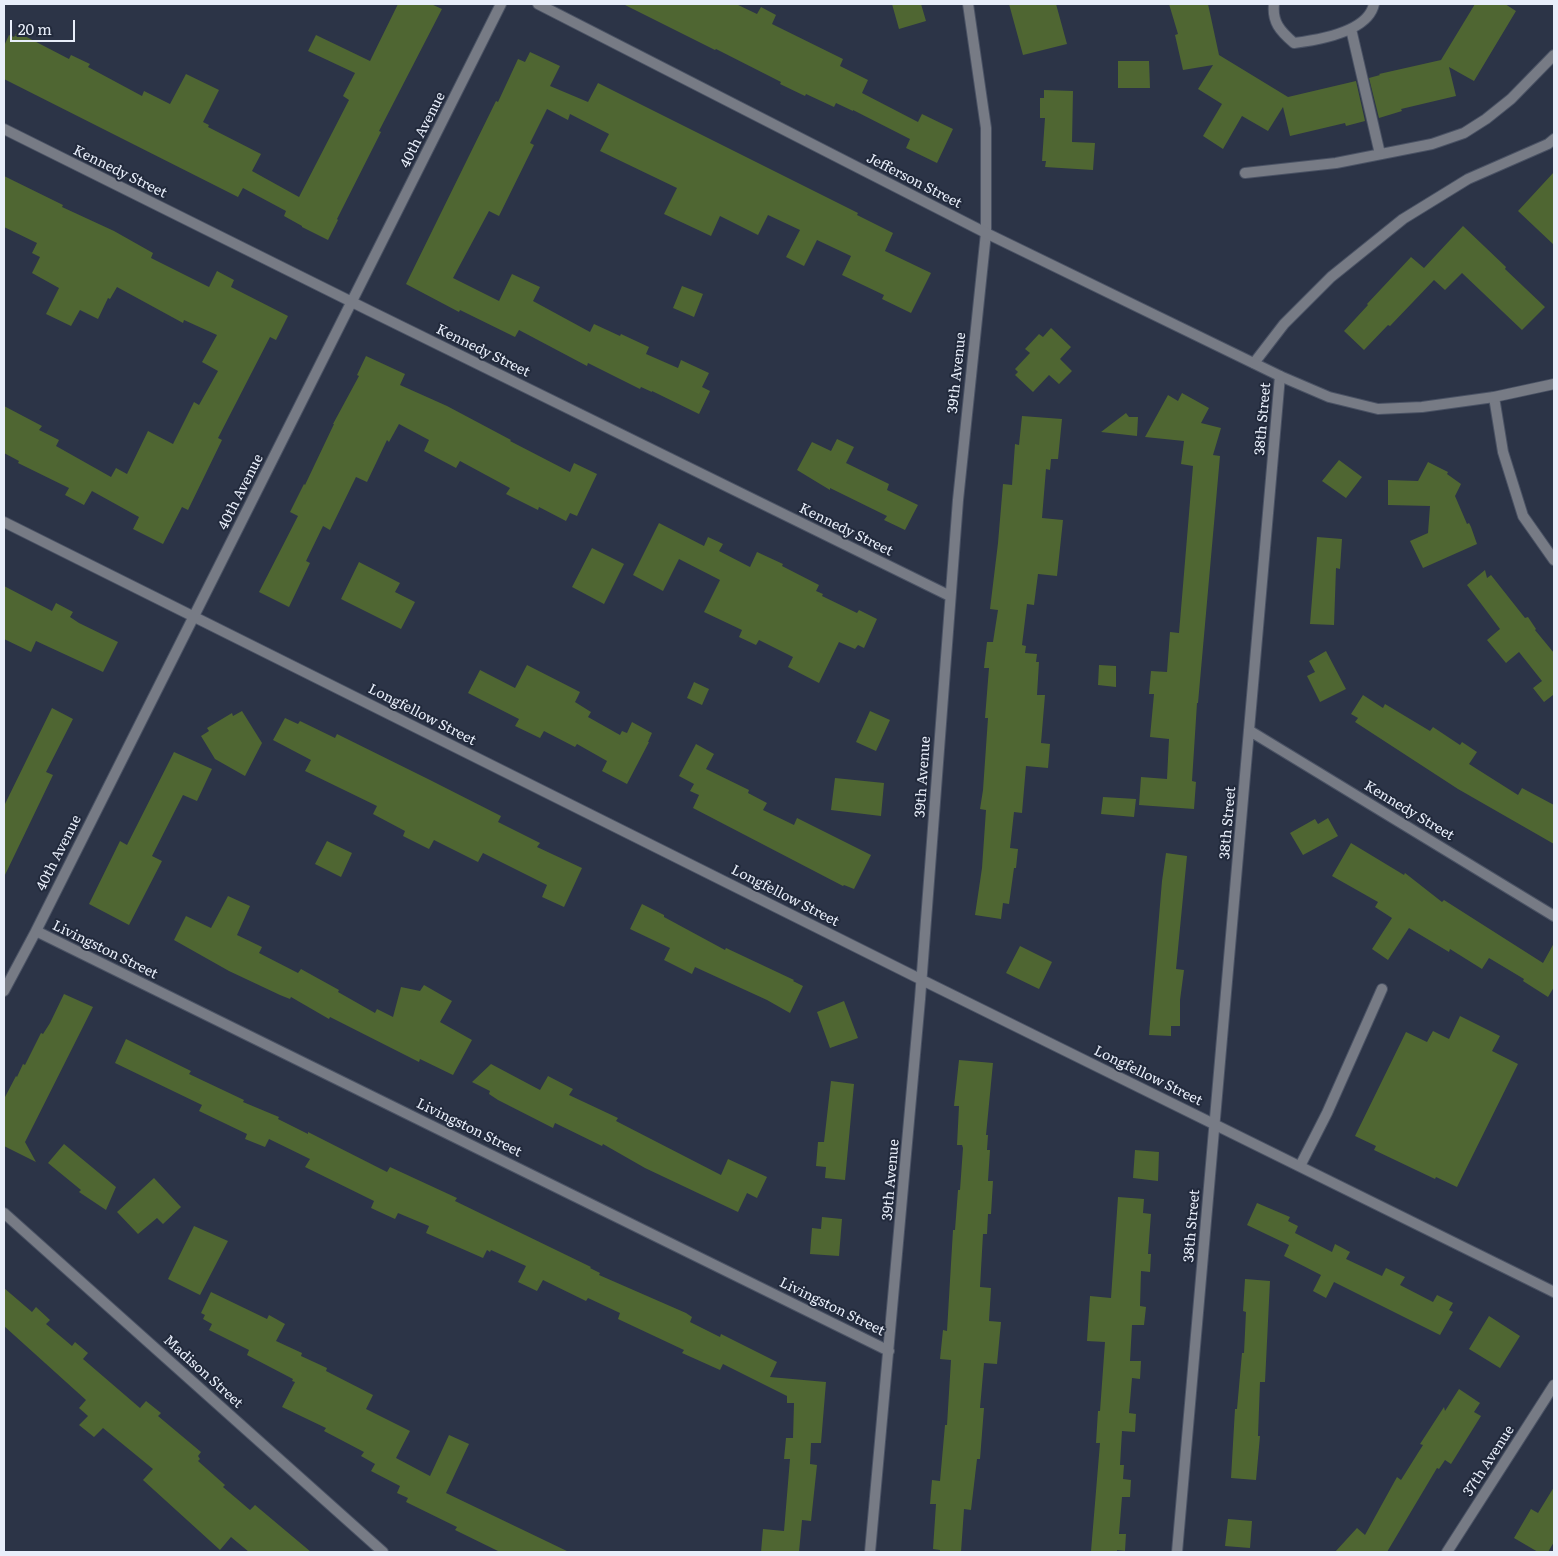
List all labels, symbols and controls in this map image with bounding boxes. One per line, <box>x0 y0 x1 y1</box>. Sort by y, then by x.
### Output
scale bar <box>12 10 78 42</box>
text: 20 m <box>18 17 52 40</box>
street label: 40th Avenue <box>397 89 449 171</box>
street label: Kennedy Street <box>70 142 170 202</box>
street label: Jefferson Street <box>864 150 964 212</box>
street label: Kennedy Street <box>433 321 533 381</box>
street label: 39th Avenue <box>944 331 970 415</box>
street label: 38th Street <box>1251 382 1275 456</box>
street label: 40th Avenue <box>215 451 267 533</box>
street label: Kennedy Street <box>796 500 896 560</box>
street label: Longfellow Street <box>365 681 479 749</box>
street label: 39th Avenue <box>912 736 934 818</box>
street label: Kennedy Street <box>1361 778 1457 844</box>
street label: 38th Street <box>1216 786 1240 860</box>
street label: 40th Avenue <box>33 812 85 894</box>
street label: Longfellow Street <box>728 862 842 930</box>
street label: Livingston Street <box>50 917 160 983</box>
street label: Longfellow Street <box>1091 1042 1205 1110</box>
street label: Livingston Street <box>414 1095 524 1161</box>
street label: 39th Avenue <box>879 1139 903 1221</box>
street label: 38th Street <box>1180 1189 1204 1263</box>
street label: Livingston Street <box>777 1274 887 1340</box>
street label: Madison Street <box>160 1332 246 1412</box>
street label: 37th Avenue <box>1460 1422 1518 1500</box>

